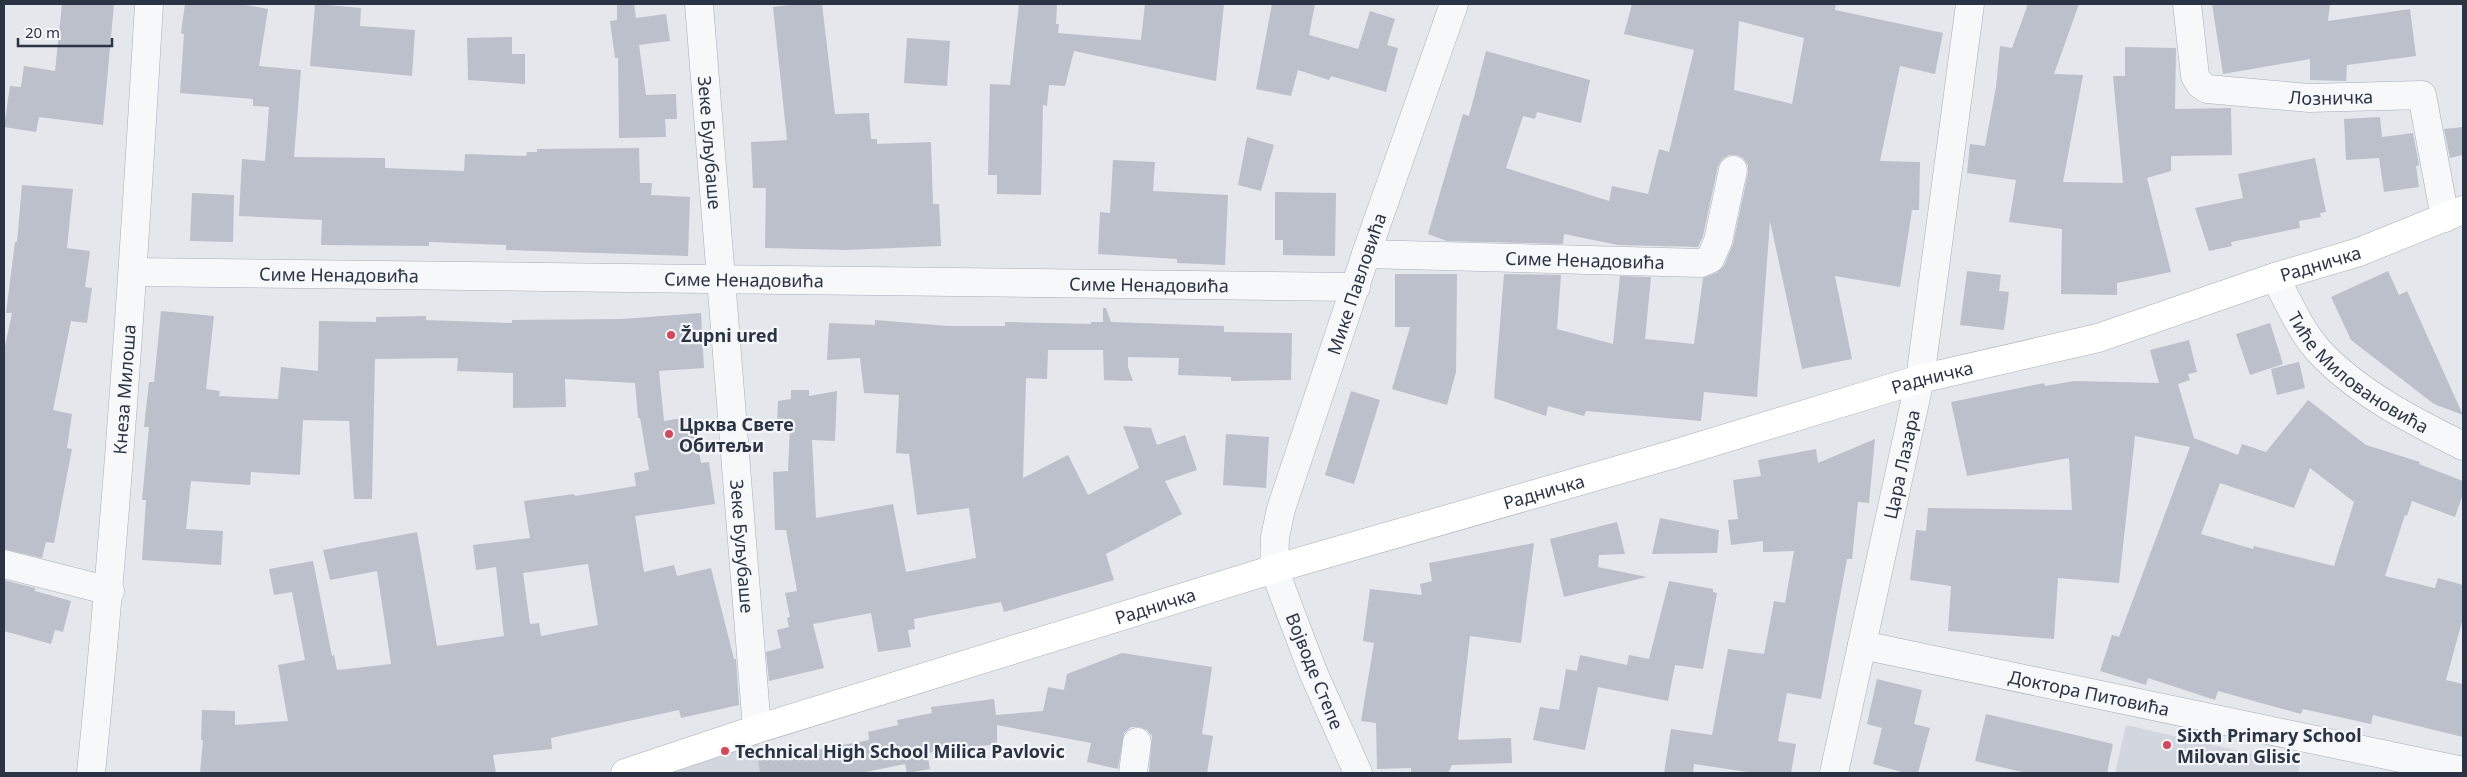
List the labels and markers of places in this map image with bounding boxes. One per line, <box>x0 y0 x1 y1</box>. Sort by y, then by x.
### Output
place label: Župni ured <box>681 323 778 347</box>
marker: Župni ured <box>665 329 677 341</box>
place label: Црква Свете Обитељи <box>679 412 794 457</box>
marker: Црква Свете Обитељи <box>663 428 675 440</box>
place label: Sixth Primary School Milovan Glisic <box>2177 723 2362 768</box>
place label: Technical High School Milica Pavlovic <box>735 739 1065 763</box>
marker: Sixth Primary School Milovan Glisic <box>2161 739 2173 751</box>
marker: Technical High School Milica Pavlovic <box>719 745 731 757</box>

